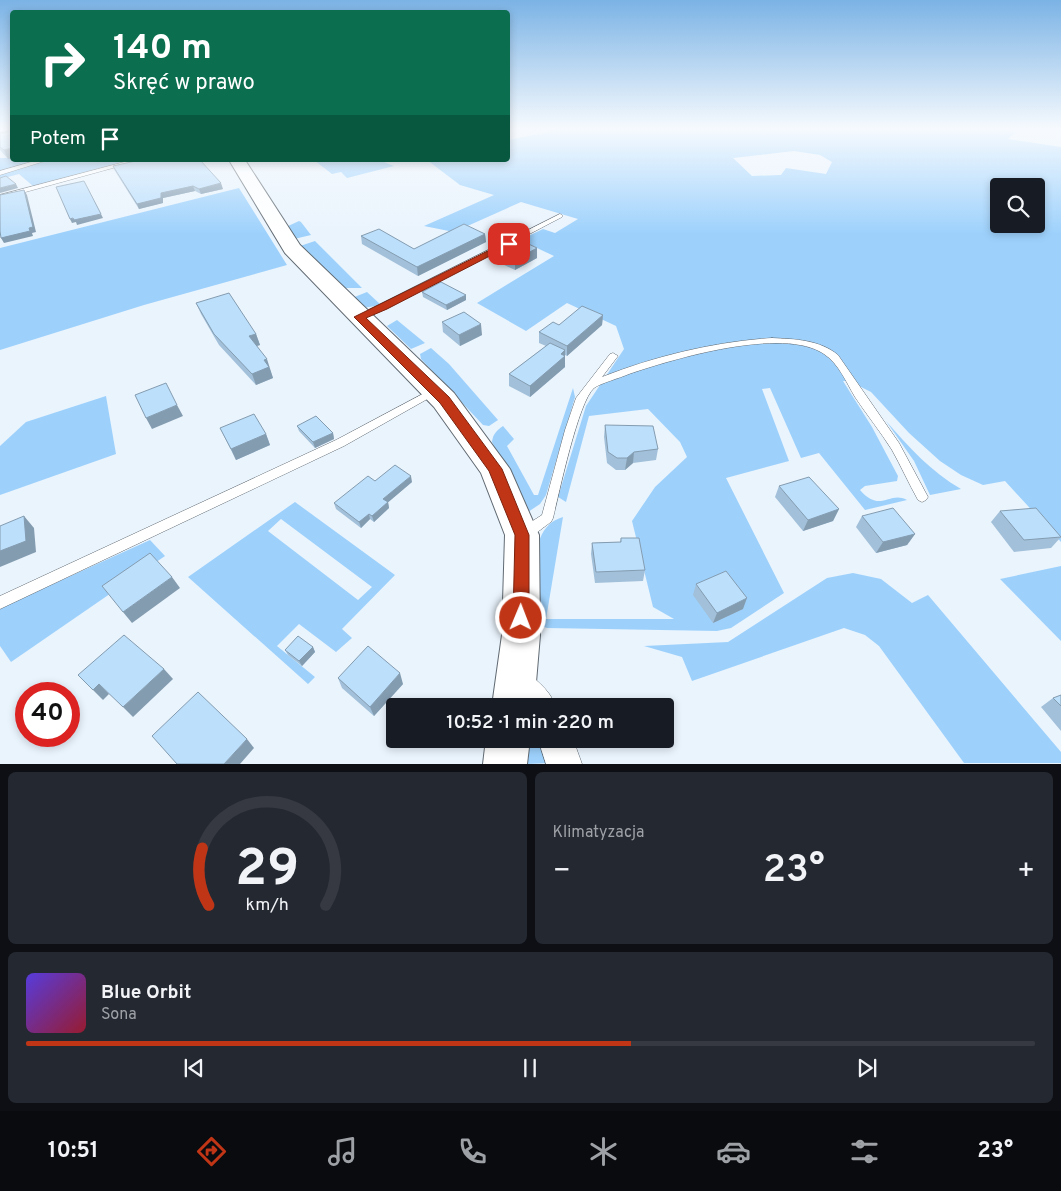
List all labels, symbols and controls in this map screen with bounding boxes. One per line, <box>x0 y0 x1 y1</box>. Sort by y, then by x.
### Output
text: 140 m <box>113 27 212 71</box>
icon: right <box>30 30 95 95</box>
text: Skręć w prawo <box>113 70 255 97</box>
icon: arrive <box>96 125 124 153</box>
text: Potem <box>30 127 86 151</box>
map controls <box>990 178 1045 233</box>
button: search <box>990 178 1045 233</box>
pin <box>488 223 530 265</box>
icon: arrive <box>495 230 523 258</box>
position arrow <box>494 591 546 643</box>
speed limit sign: 40 <box>15 682 80 747</box>
text: 10:52 · 1 min · 220 m <box>446 711 614 735</box>
text: Klimatyzacja <box>553 823 644 843</box>
text: 29 <box>235 838 299 904</box>
text: 23° <box>763 847 825 896</box>
text: − <box>553 854 571 890</box>
text: + <box>1017 854 1035 890</box>
text: km/h <box>246 894 289 917</box>
text: Blue Orbit <box>101 981 191 1005</box>
text: Sona <box>101 1005 137 1025</box>
icon: previous <box>180 1054 208 1082</box>
icon: pause <box>516 1054 544 1082</box>
icon: next <box>853 1054 881 1082</box>
icon: directions <box>194 1134 229 1169</box>
icon: music <box>325 1134 360 1169</box>
icon: phone <box>455 1134 490 1169</box>
icon: climate <box>586 1134 621 1169</box>
icon: car <box>716 1134 751 1169</box>
icon: filters <box>847 1134 882 1169</box>
text: 10:51 <box>48 1138 99 1165</box>
text: 23° <box>977 1138 1013 1165</box>

